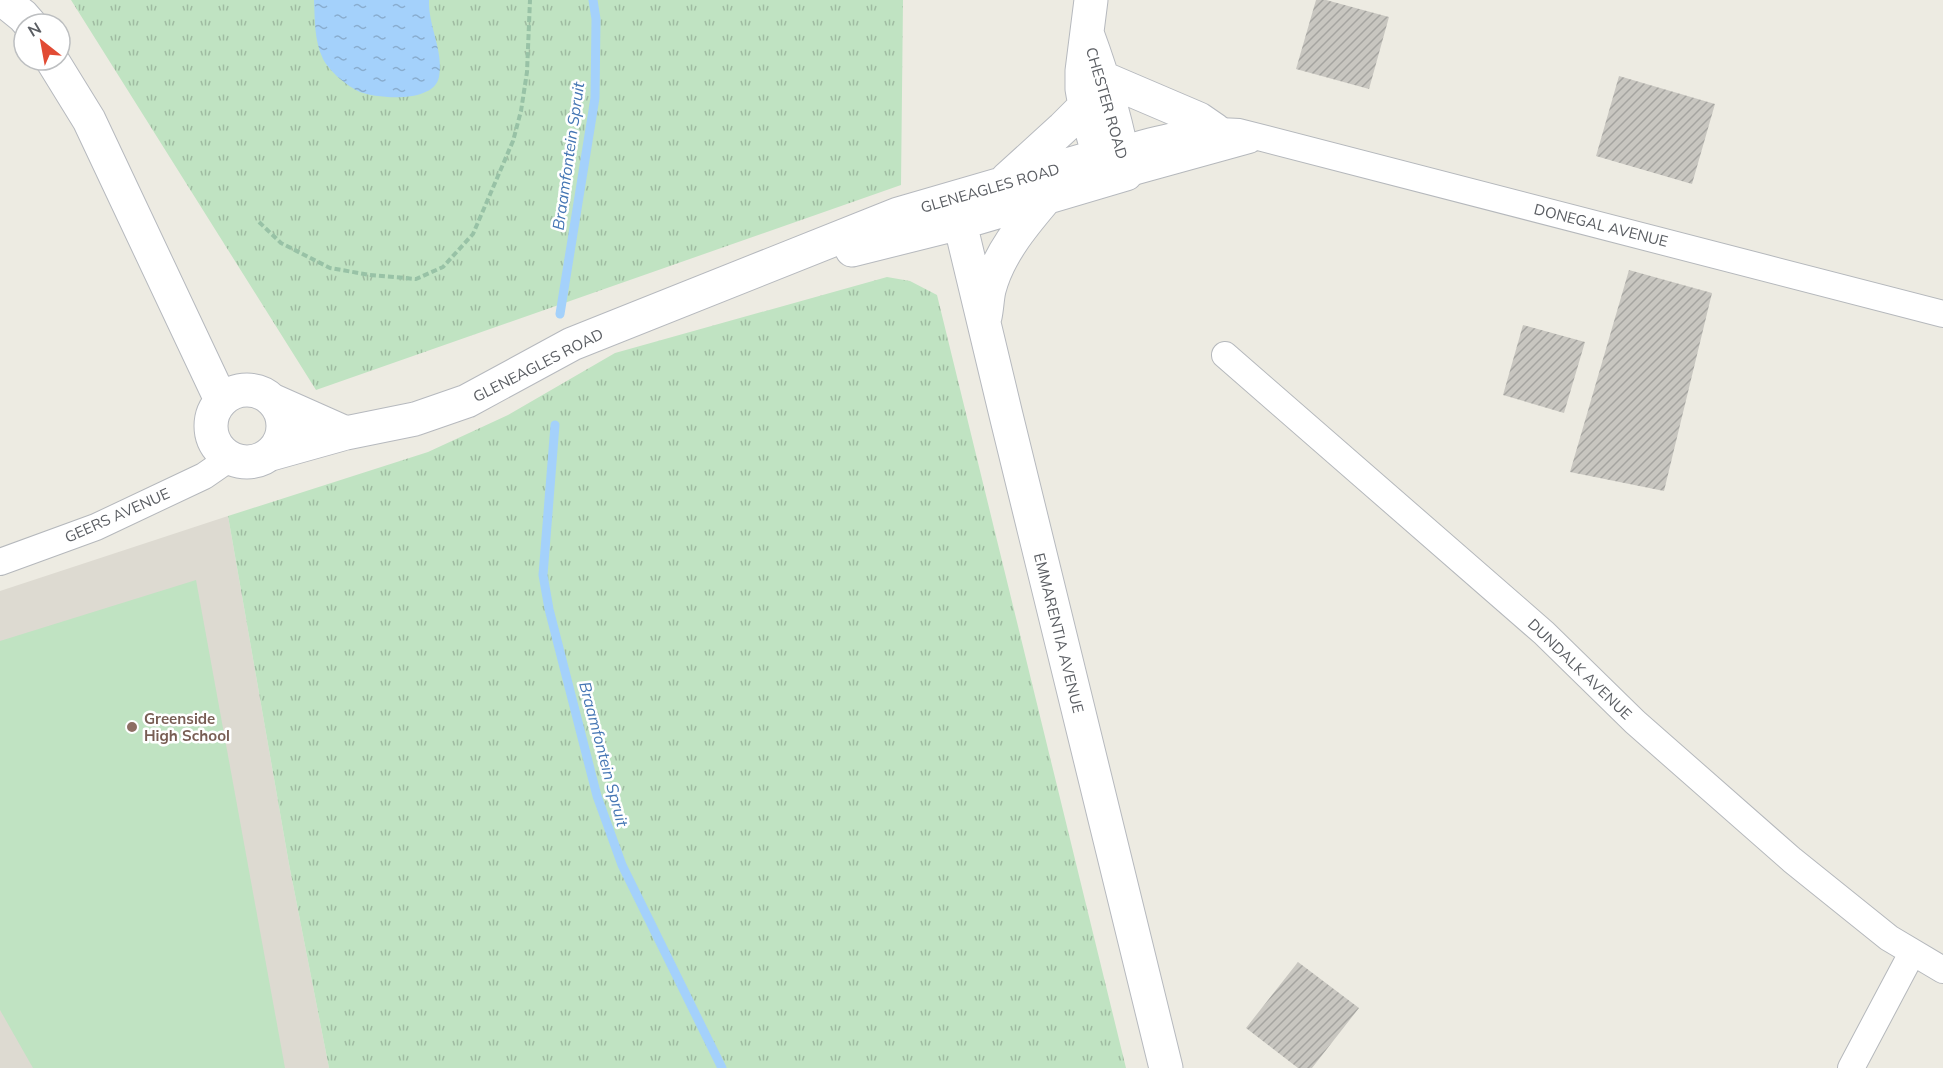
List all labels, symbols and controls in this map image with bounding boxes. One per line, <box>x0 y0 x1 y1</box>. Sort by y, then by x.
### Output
north arrow <box>12 12 72 72</box>
text: N <box>24 17 45 41</box>
street label: CHESTER ROAD <box>1082 45 1132 161</box>
water label: Braamfontein Spruit <box>548 80 588 231</box>
street label: GLENEAGLES ROAD <box>918 159 1062 217</box>
street label: DONEGAL AVENUE <box>1532 199 1670 251</box>
street label: GLENEAGLES ROAD <box>470 324 606 406</box>
street label: GEERS AVENUE <box>62 483 173 547</box>
street label: EMMARENTIA AVENUE <box>1030 551 1088 715</box>
street label: DUNDALK AVENUE <box>1524 614 1636 724</box>
water label: Braamfontein Spruit <box>575 679 633 829</box>
place label: Greenside High School <box>144 709 230 745</box>
marker: Greenside High School <box>125 720 139 734</box>

